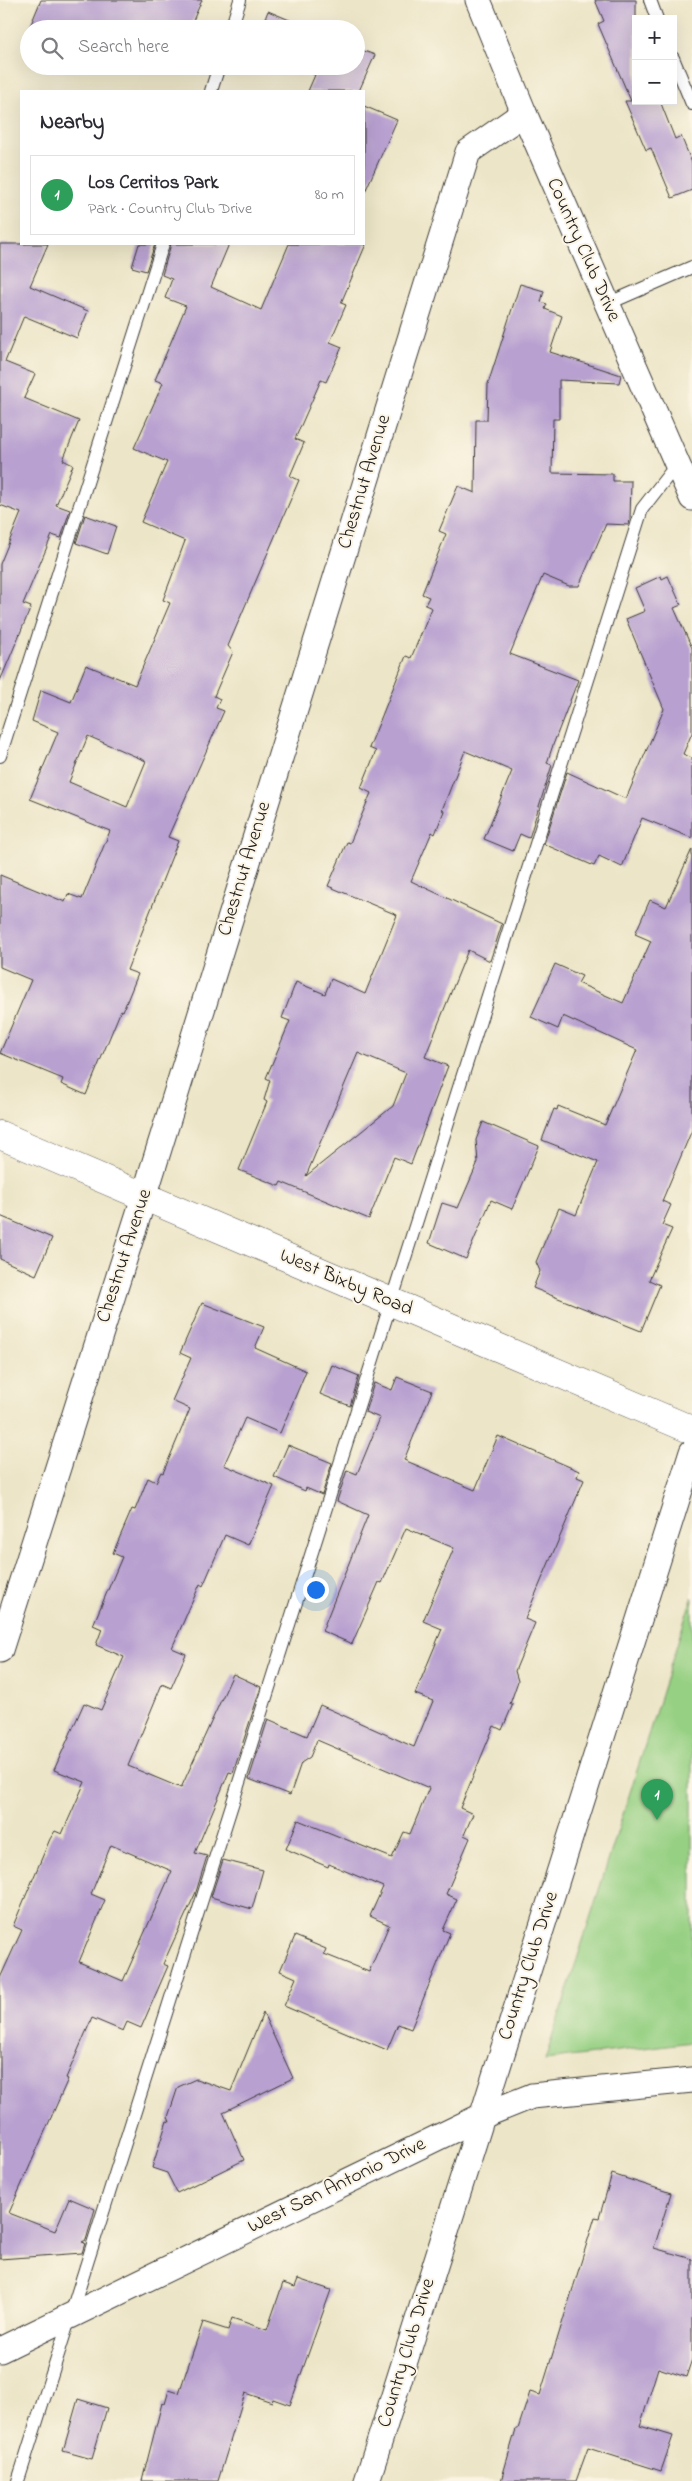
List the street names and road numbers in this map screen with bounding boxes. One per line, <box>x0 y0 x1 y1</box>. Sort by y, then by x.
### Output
street label: Country Club Drive <box>538 173 628 327</box>
street label: Chestnut Avenue <box>331 411 399 553</box>
street label: Chestnut Avenue <box>211 798 279 940</box>
street label: Chestnut Avenue <box>90 1185 160 1327</box>
street label: West Bixby Road <box>275 1242 417 1324</box>
street label: Country Club Drive <box>491 1888 567 2044</box>
street label: West San Antonio Drive <box>243 2130 431 2242</box>
street label: Country Club Drive <box>371 2275 443 2431</box>

